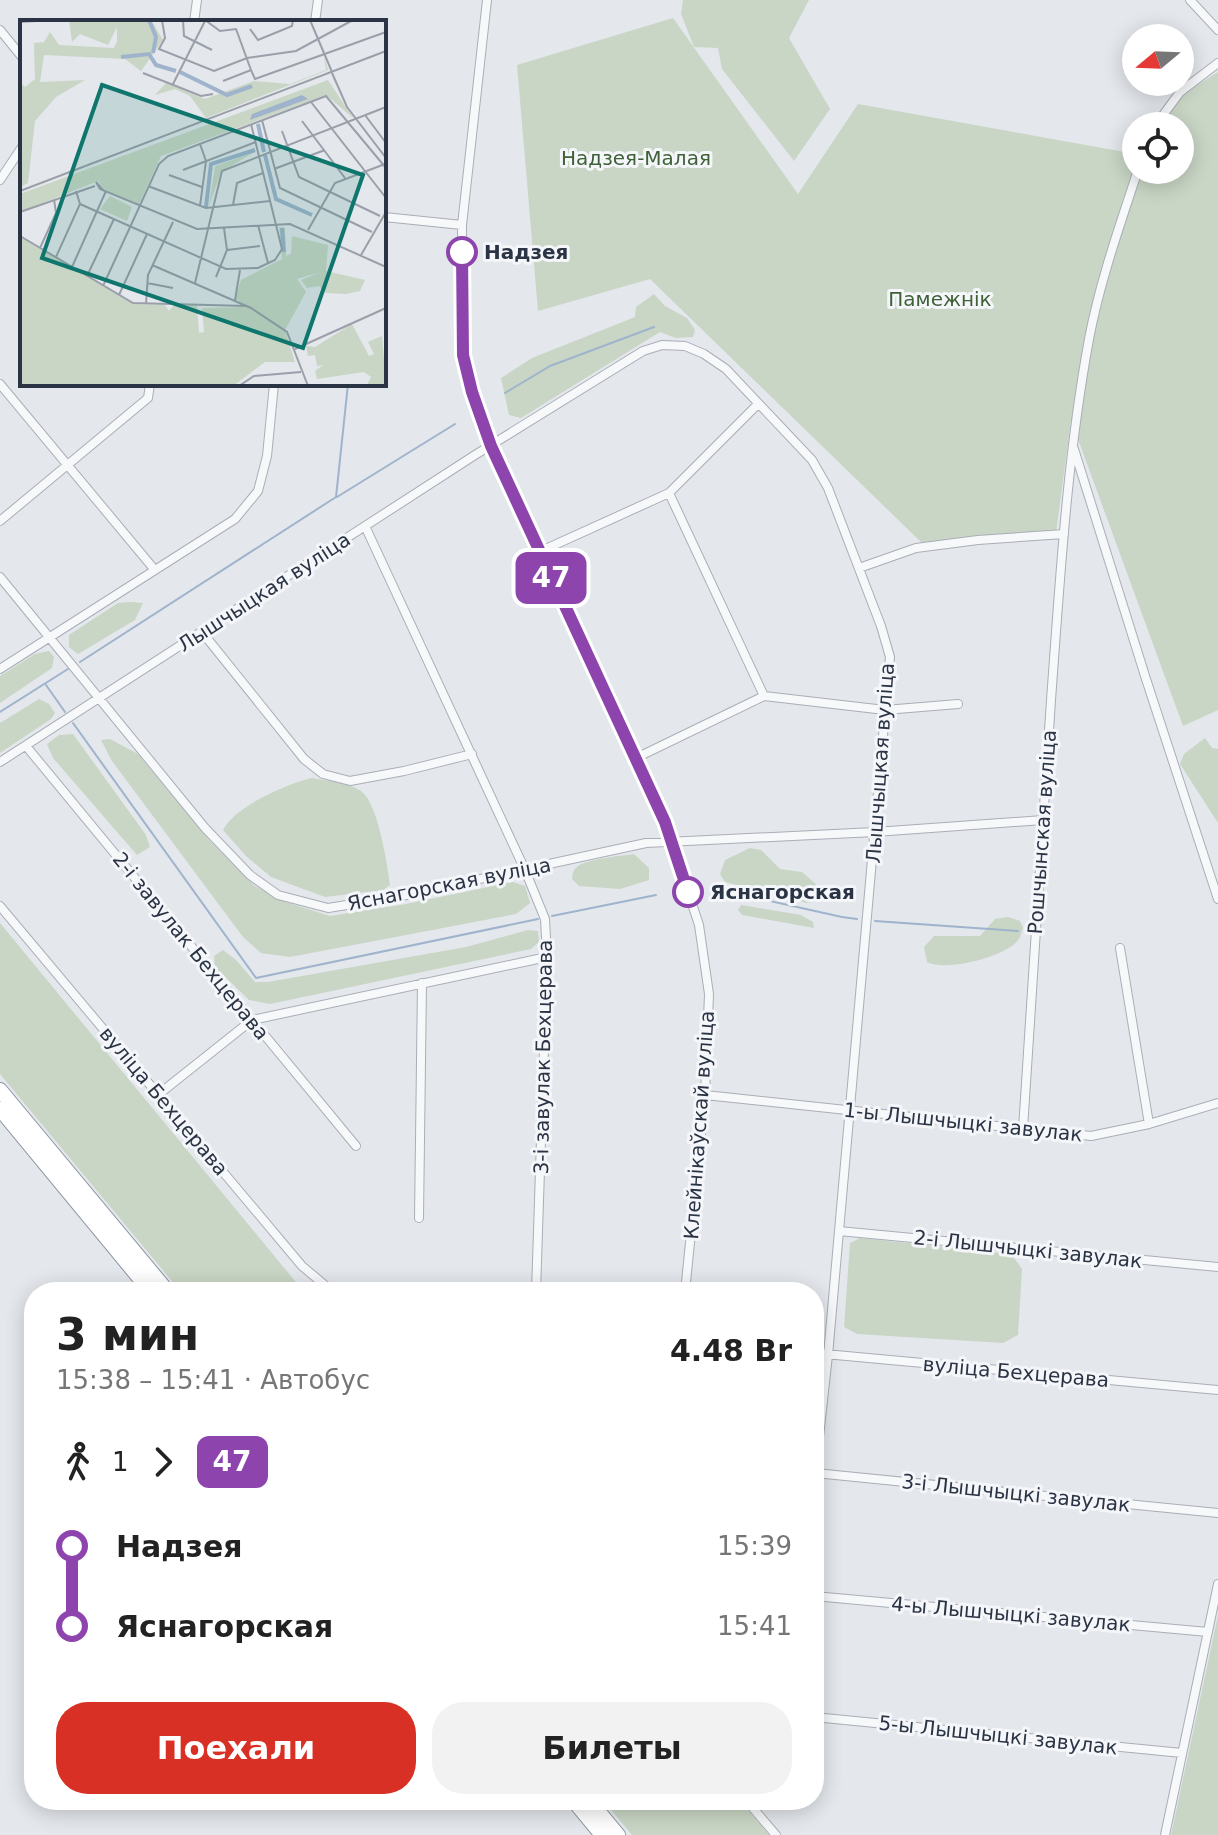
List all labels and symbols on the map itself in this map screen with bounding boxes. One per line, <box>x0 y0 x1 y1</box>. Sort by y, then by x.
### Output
inset map <box>20 20 386 386</box>
north arrow <box>1122 24 1194 96</box>
park label: Надзея-Малая <box>561 146 711 170</box>
marker: Надзея <box>447 237 477 267</box>
place label: Надзея <box>484 240 568 264</box>
park label: Памежнік <box>888 287 992 311</box>
street label: Лышчыцкая вуліца <box>173 527 355 657</box>
line badge: 47 <box>515 552 587 604</box>
street label: Лышчыцкая вуліца <box>861 662 899 864</box>
street label: Рошчынская вуліца <box>1023 729 1061 935</box>
street label: 2-і завулак Бехцерава <box>108 847 274 1045</box>
street label: Яснагорская вуліца <box>345 852 553 916</box>
marker: Яснагорская <box>673 877 703 907</box>
place label: Яснагорская <box>710 880 855 904</box>
street label: 3-і завулак Бехцерава <box>529 939 557 1175</box>
street label: Клейнікаўскай вуліца <box>679 1010 719 1240</box>
street label: вуліца Бехцерава <box>95 1022 233 1180</box>
street label: 1-ы Лышчыцкі завулак <box>842 1098 1084 1146</box>
street label: 2-і Лышчыцкі завулак <box>912 1225 1144 1273</box>
street label: вуліца Бехцерава <box>922 1352 1110 1392</box>
street label: 3-і Лышчыцкі завулак <box>900 1469 1132 1517</box>
street label: 4-ы Лышчыцкі завулак <box>890 1592 1132 1636</box>
street label: 5-ы Лышчыцкі завулак <box>877 1711 1119 1759</box>

